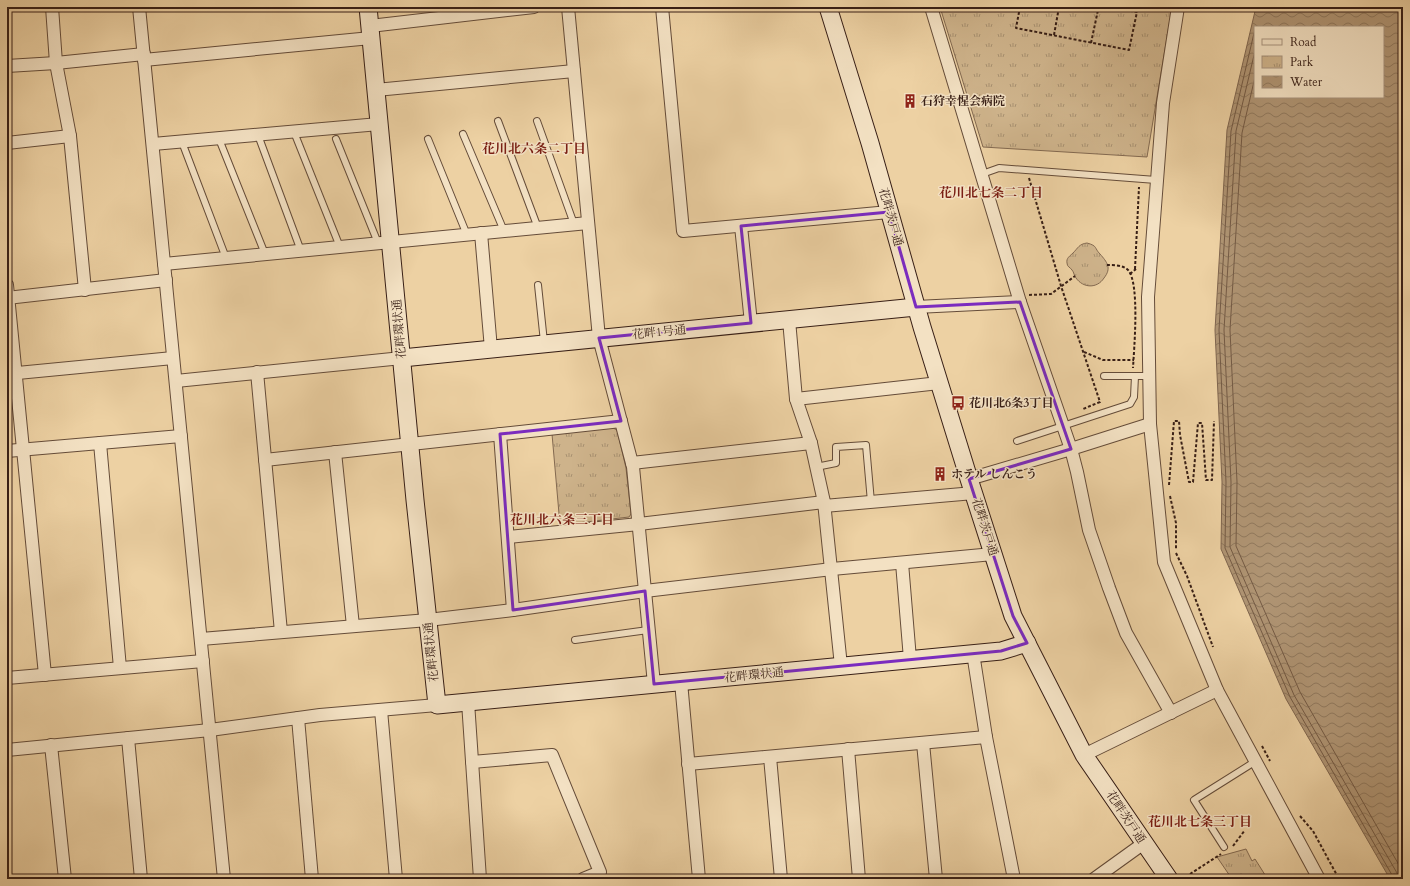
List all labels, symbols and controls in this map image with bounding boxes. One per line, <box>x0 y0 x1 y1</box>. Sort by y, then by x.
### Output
legend <box>1254 26 1384 98</box>
text: Road <box>1290 34 1317 50</box>
text: Park <box>1290 54 1314 70</box>
text: Water <box>1289 74 1323 90</box>
building icon: 石狩幸惺会病院 <box>902 93 918 109</box>
place label: 石狩幸惺会病院 <box>921 93 1005 109</box>
district label: 花川北六条二丁目 <box>482 140 586 158</box>
district label: 花川北七条二丁目 <box>939 184 1043 202</box>
street label: 花畔茨戸通 <box>875 186 907 248</box>
street label: 花畔環状通 <box>388 298 410 360</box>
street label: 花畔1号通 <box>631 321 687 343</box>
bus stop icon: 花川北6条3丁目 <box>950 395 966 411</box>
place label: 花川北6条3丁目 <box>969 395 1053 411</box>
building icon: ホテル しんこう <box>932 466 948 482</box>
place label: ホテル しんこう <box>951 466 1038 482</box>
street label: 花畔茨戸通 <box>968 496 1002 558</box>
district label: 花川北六条三丁目 <box>510 511 614 529</box>
street label: 花畔環状通 <box>420 621 442 683</box>
street label: 花畔環状通 <box>723 664 785 686</box>
street label: 花畔茨戸通 <box>1103 788 1149 846</box>
district label: 花川北七条三丁目 <box>1148 813 1252 831</box>

